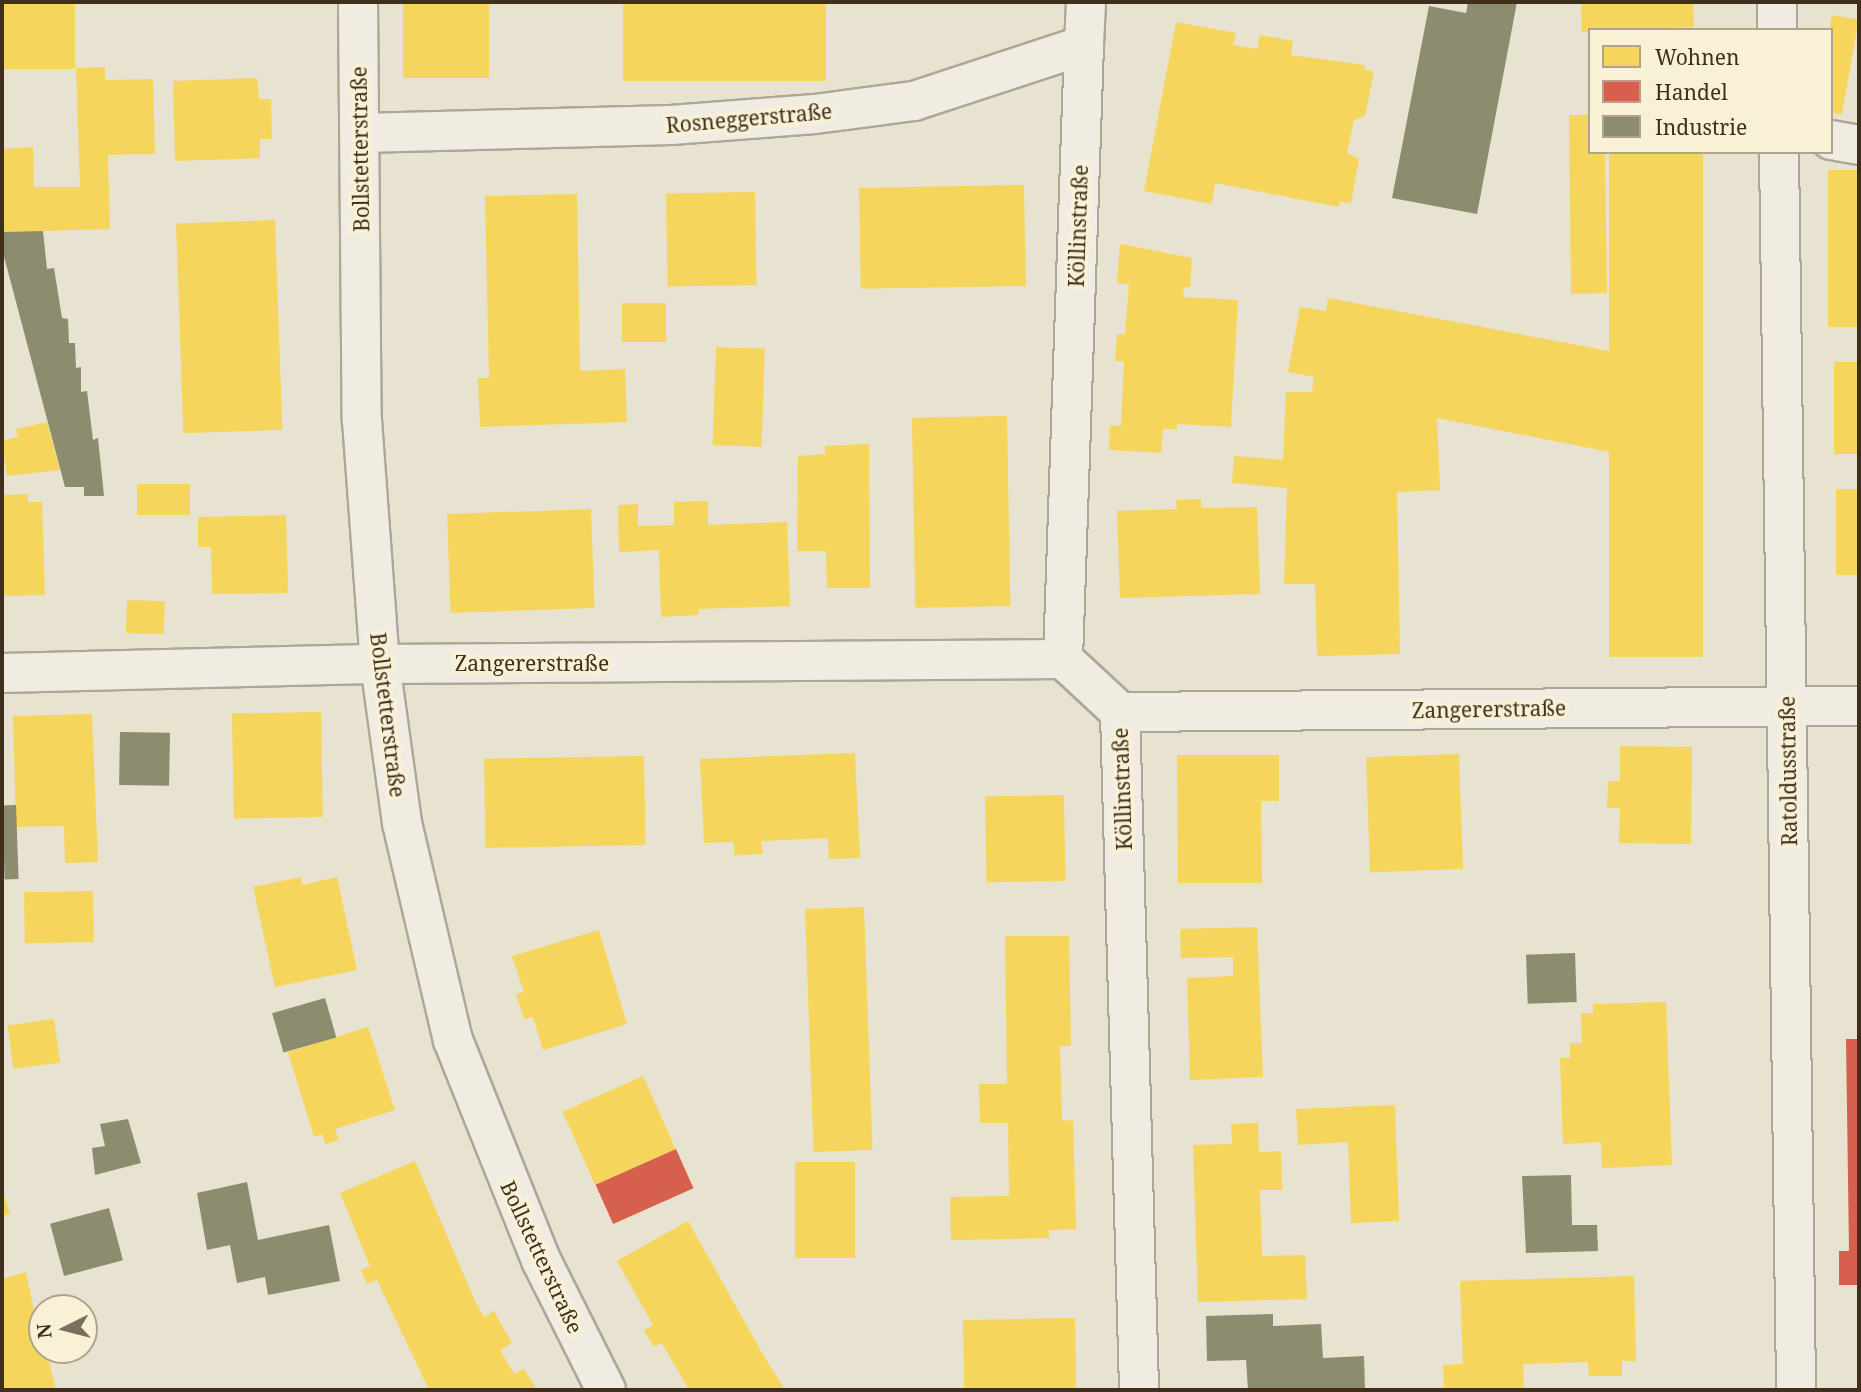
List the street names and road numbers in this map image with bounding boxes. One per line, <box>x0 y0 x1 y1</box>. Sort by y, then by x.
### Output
street label: Bollstetterstraße <box>346 66 374 232</box>
street label: Rosneggerstraße <box>665 98 833 138</box>
street label: Köllinstraße <box>1063 164 1093 288</box>
street label: Bollstetterstraße <box>365 631 411 799</box>
street label: Zangererstraße <box>455 650 609 676</box>
street label: Zangererstraße <box>1412 695 1566 723</box>
street label: Ratoldusstraße <box>1774 696 1802 846</box>
street label: Köllinstraße <box>1107 727 1137 851</box>
street label: Bollstetterstraße <box>496 1177 588 1337</box>

